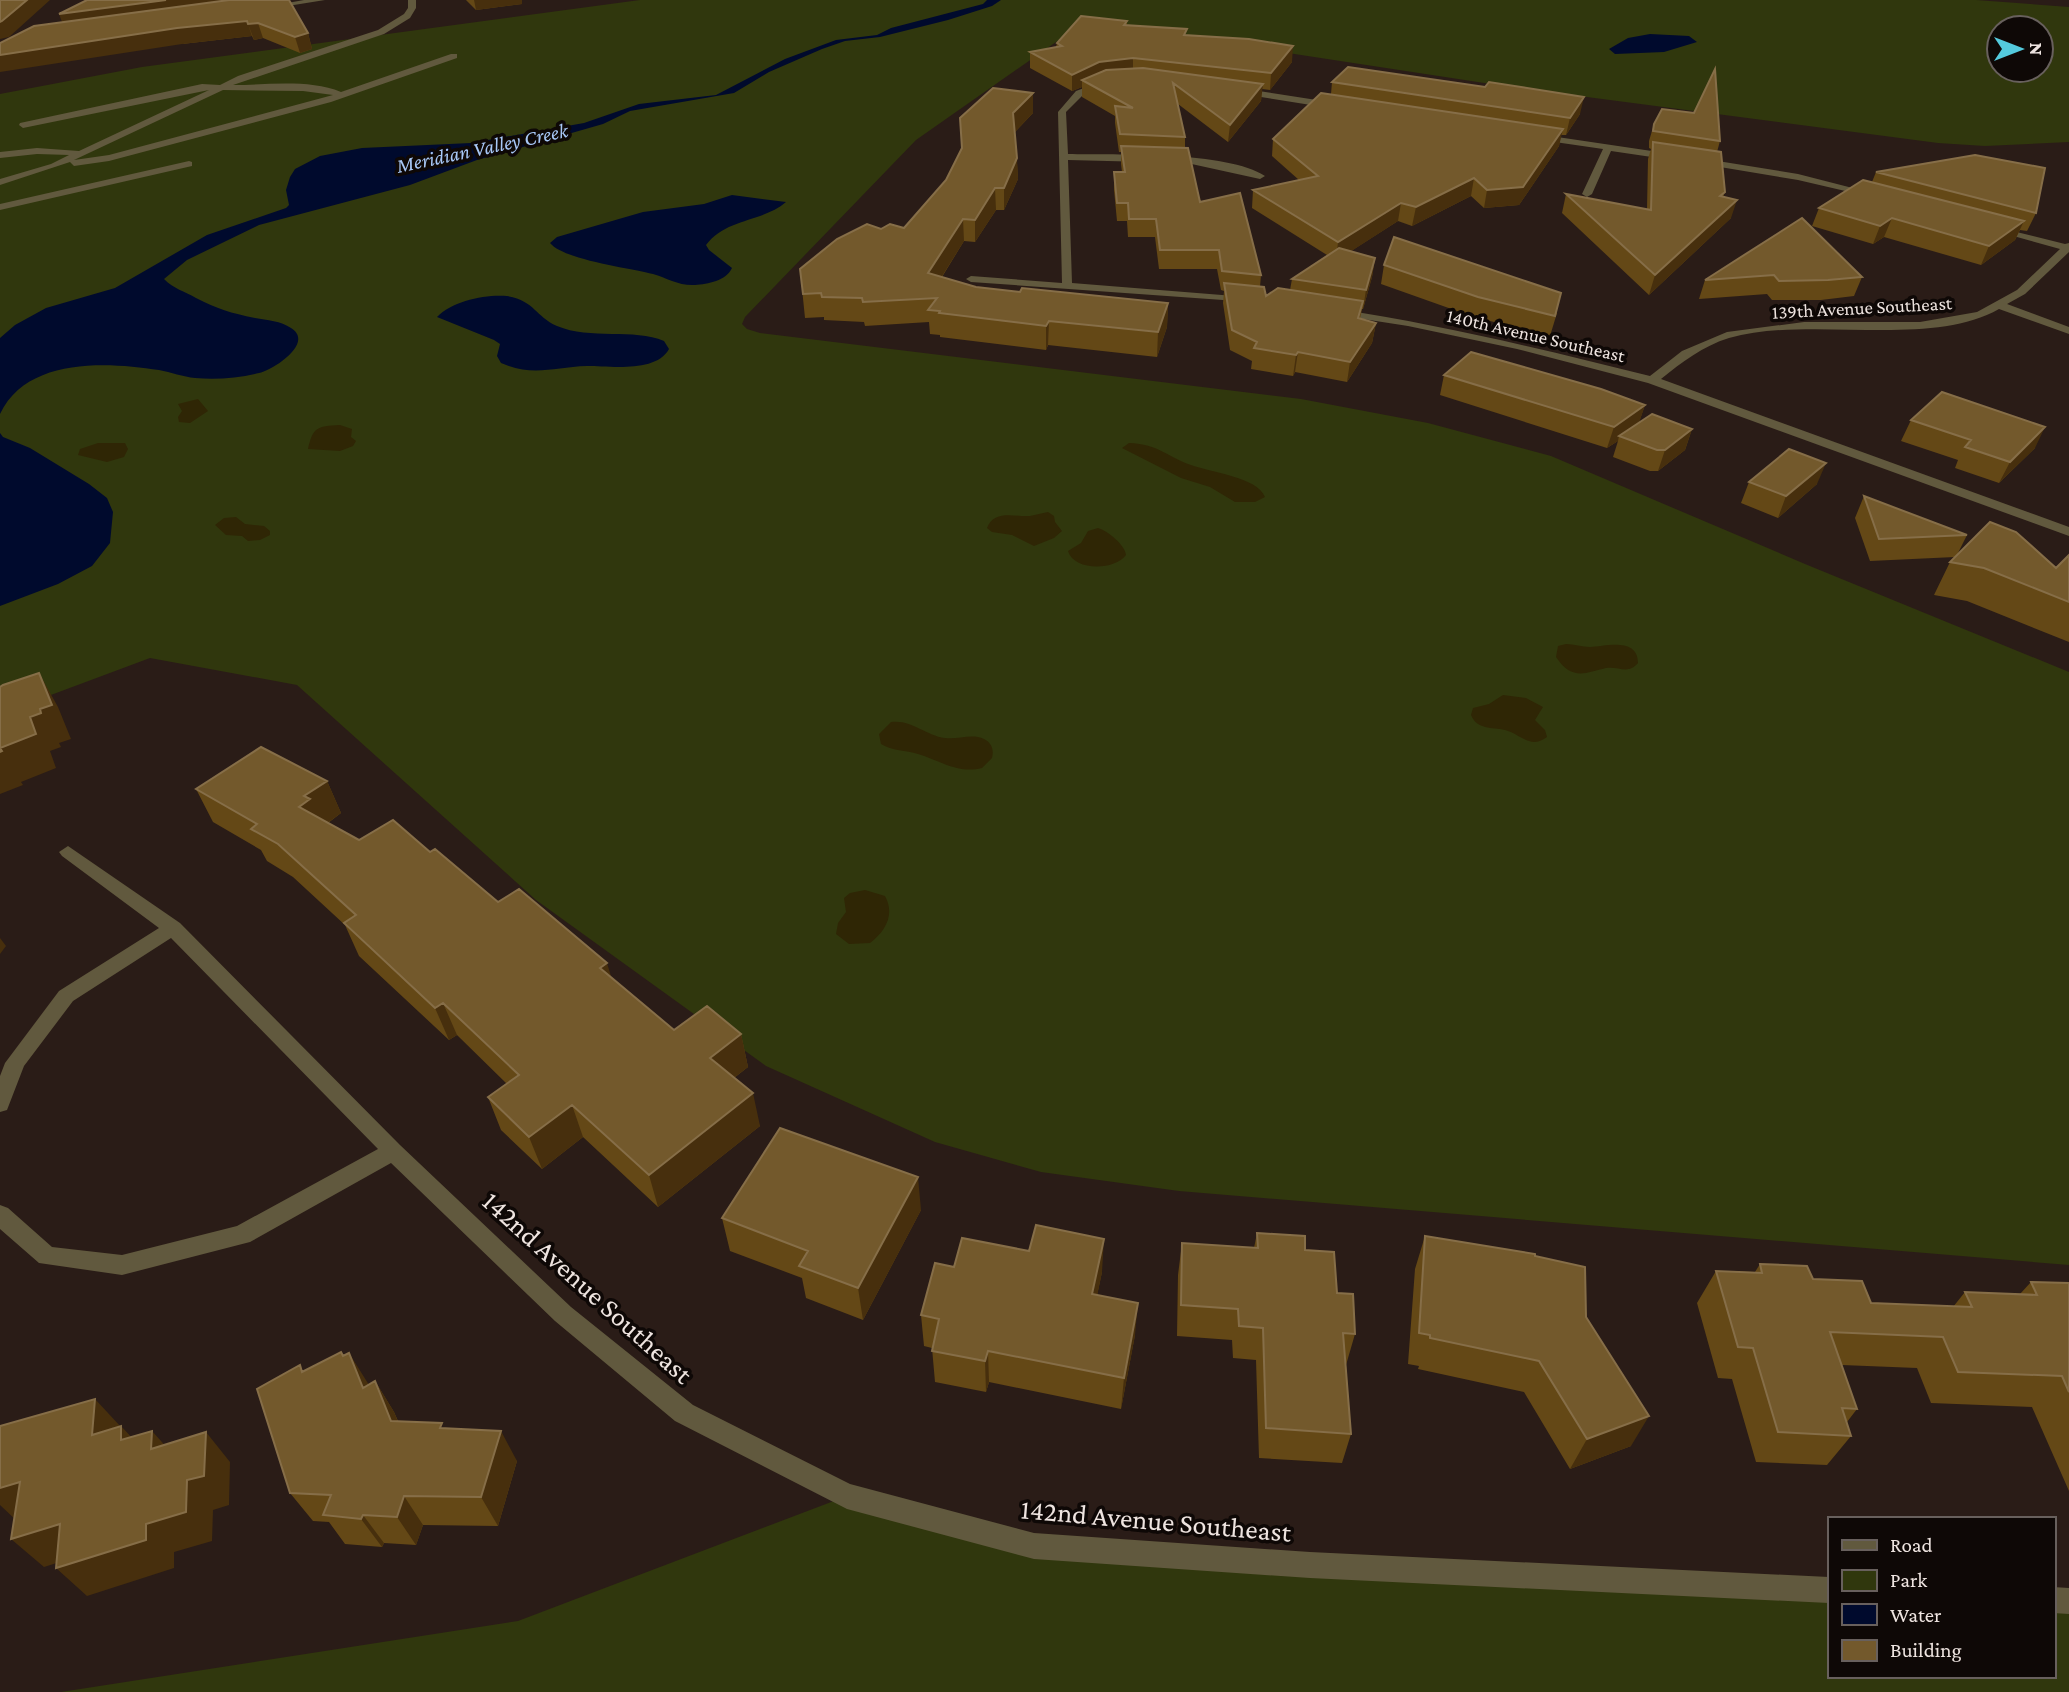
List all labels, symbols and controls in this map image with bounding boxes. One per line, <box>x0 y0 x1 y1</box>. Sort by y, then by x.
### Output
north arrow <box>1985 14 2055 84</box>
text: N <box>2026 43 2047 56</box>
water label: Meridian Valley Creek <box>393 118 571 178</box>
street label: 139th Avenue Southeast <box>1771 292 1953 323</box>
street label: 140th Avenue Southeast <box>1445 305 1628 366</box>
street label: 142nd Avenue Southeast <box>477 1185 699 1390</box>
street label: 142nd Avenue Southeast <box>1020 1493 1293 1548</box>
legend <box>1828 1517 2055 1678</box>
text: Road <box>1890 1533 1933 1557</box>
text: Park <box>1890 1568 1927 1592</box>
text: Water <box>1890 1603 1942 1627</box>
text: Building <box>1890 1638 1962 1662</box>

